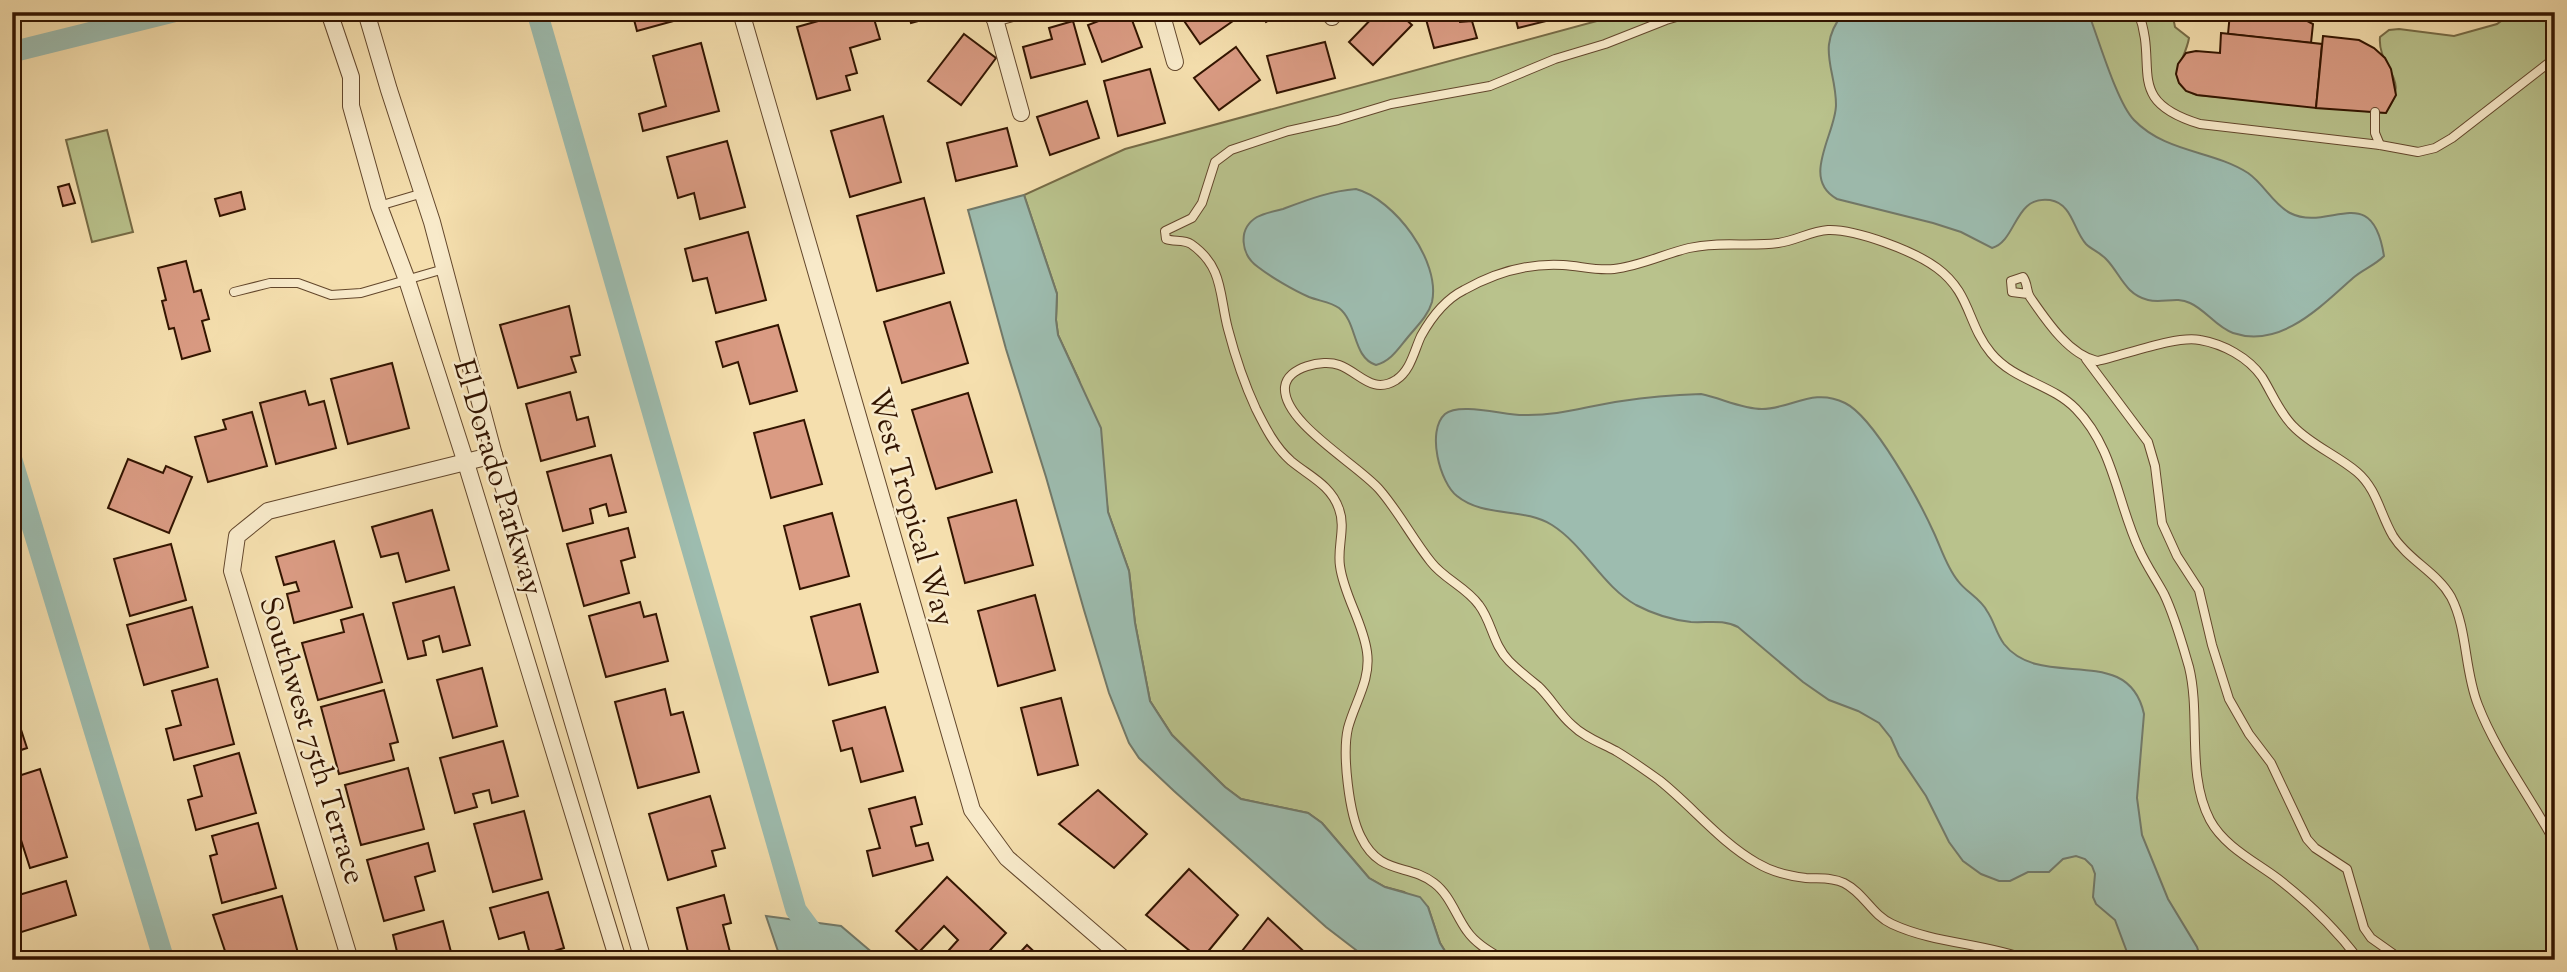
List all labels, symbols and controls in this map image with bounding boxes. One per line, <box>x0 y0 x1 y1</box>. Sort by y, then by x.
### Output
street label: El Dorado Parkway <box>440 354 553 601</box>
street label: West Tropical Way <box>855 384 964 632</box>
street label: Southwest 75th Terrace <box>246 592 375 890</box>

